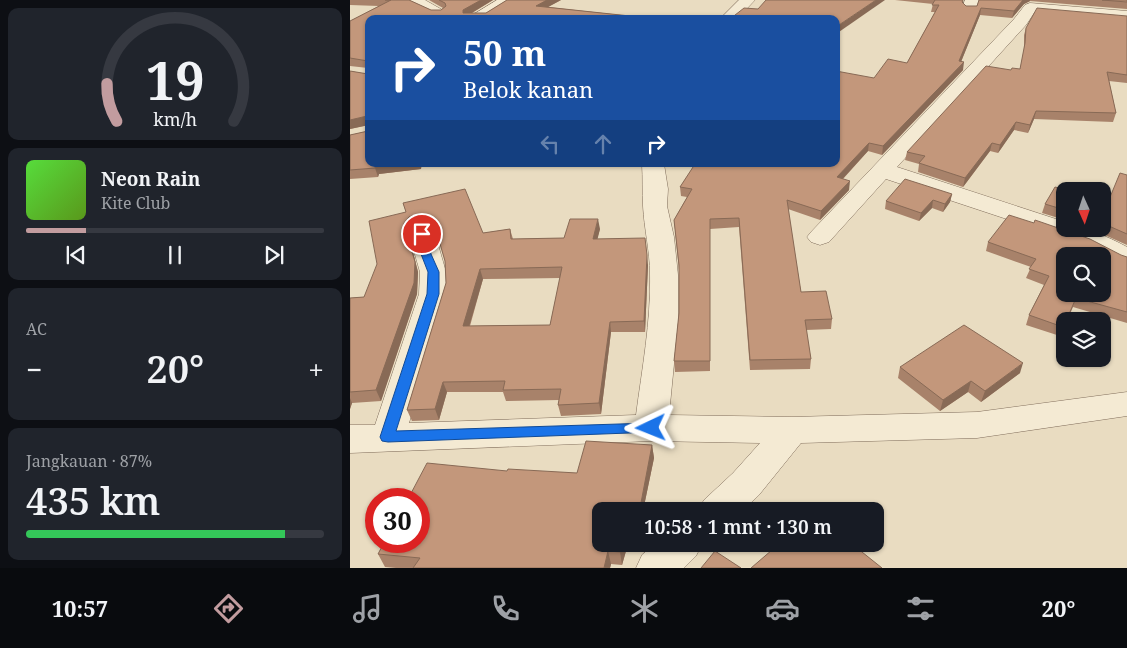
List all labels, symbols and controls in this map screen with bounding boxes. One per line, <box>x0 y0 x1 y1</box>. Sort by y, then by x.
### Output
text: 50 m <box>463 29 546 76</box>
icon: right <box>380 35 445 100</box>
text: 19 <box>146 44 204 115</box>
text: Belok kanan <box>463 74 593 104</box>
text: km/h <box>153 107 197 131</box>
icon: left <box>536 130 564 158</box>
icon: ahead <box>589 130 617 158</box>
icon: right <box>642 130 670 158</box>
text: Neon Rain <box>101 166 200 192</box>
north arrow <box>1056 182 1111 238</box>
map controls <box>1056 182 1111 367</box>
text: Kite Club <box>101 192 170 214</box>
pin <box>401 213 443 255</box>
icon: arrive <box>408 220 436 248</box>
icon: previous <box>62 241 90 269</box>
icon: pause <box>161 241 189 269</box>
icon: next <box>260 241 288 269</box>
button: search <box>1056 247 1111 302</box>
button: layers <box>1056 312 1111 367</box>
text: AC <box>26 318 47 340</box>
text: 20° <box>146 342 204 394</box>
text: − <box>26 350 42 388</box>
text: + <box>308 350 324 388</box>
position arrow <box>624 401 676 453</box>
text: Jangkauan · 87% <box>26 450 152 472</box>
text: 435 km <box>26 474 160 526</box>
speed limit sign: 30 <box>365 488 430 553</box>
text: 10:58 · 1 mnt · 130 m <box>644 514 832 540</box>
icon: directions <box>211 591 246 626</box>
icon: music <box>350 591 385 626</box>
icon: phone <box>488 591 523 626</box>
icon: climate <box>627 591 662 626</box>
icon: car <box>765 591 800 626</box>
icon: filters <box>903 591 938 626</box>
text: 10:57 <box>52 593 108 623</box>
text: 20° <box>1042 593 1075 623</box>

